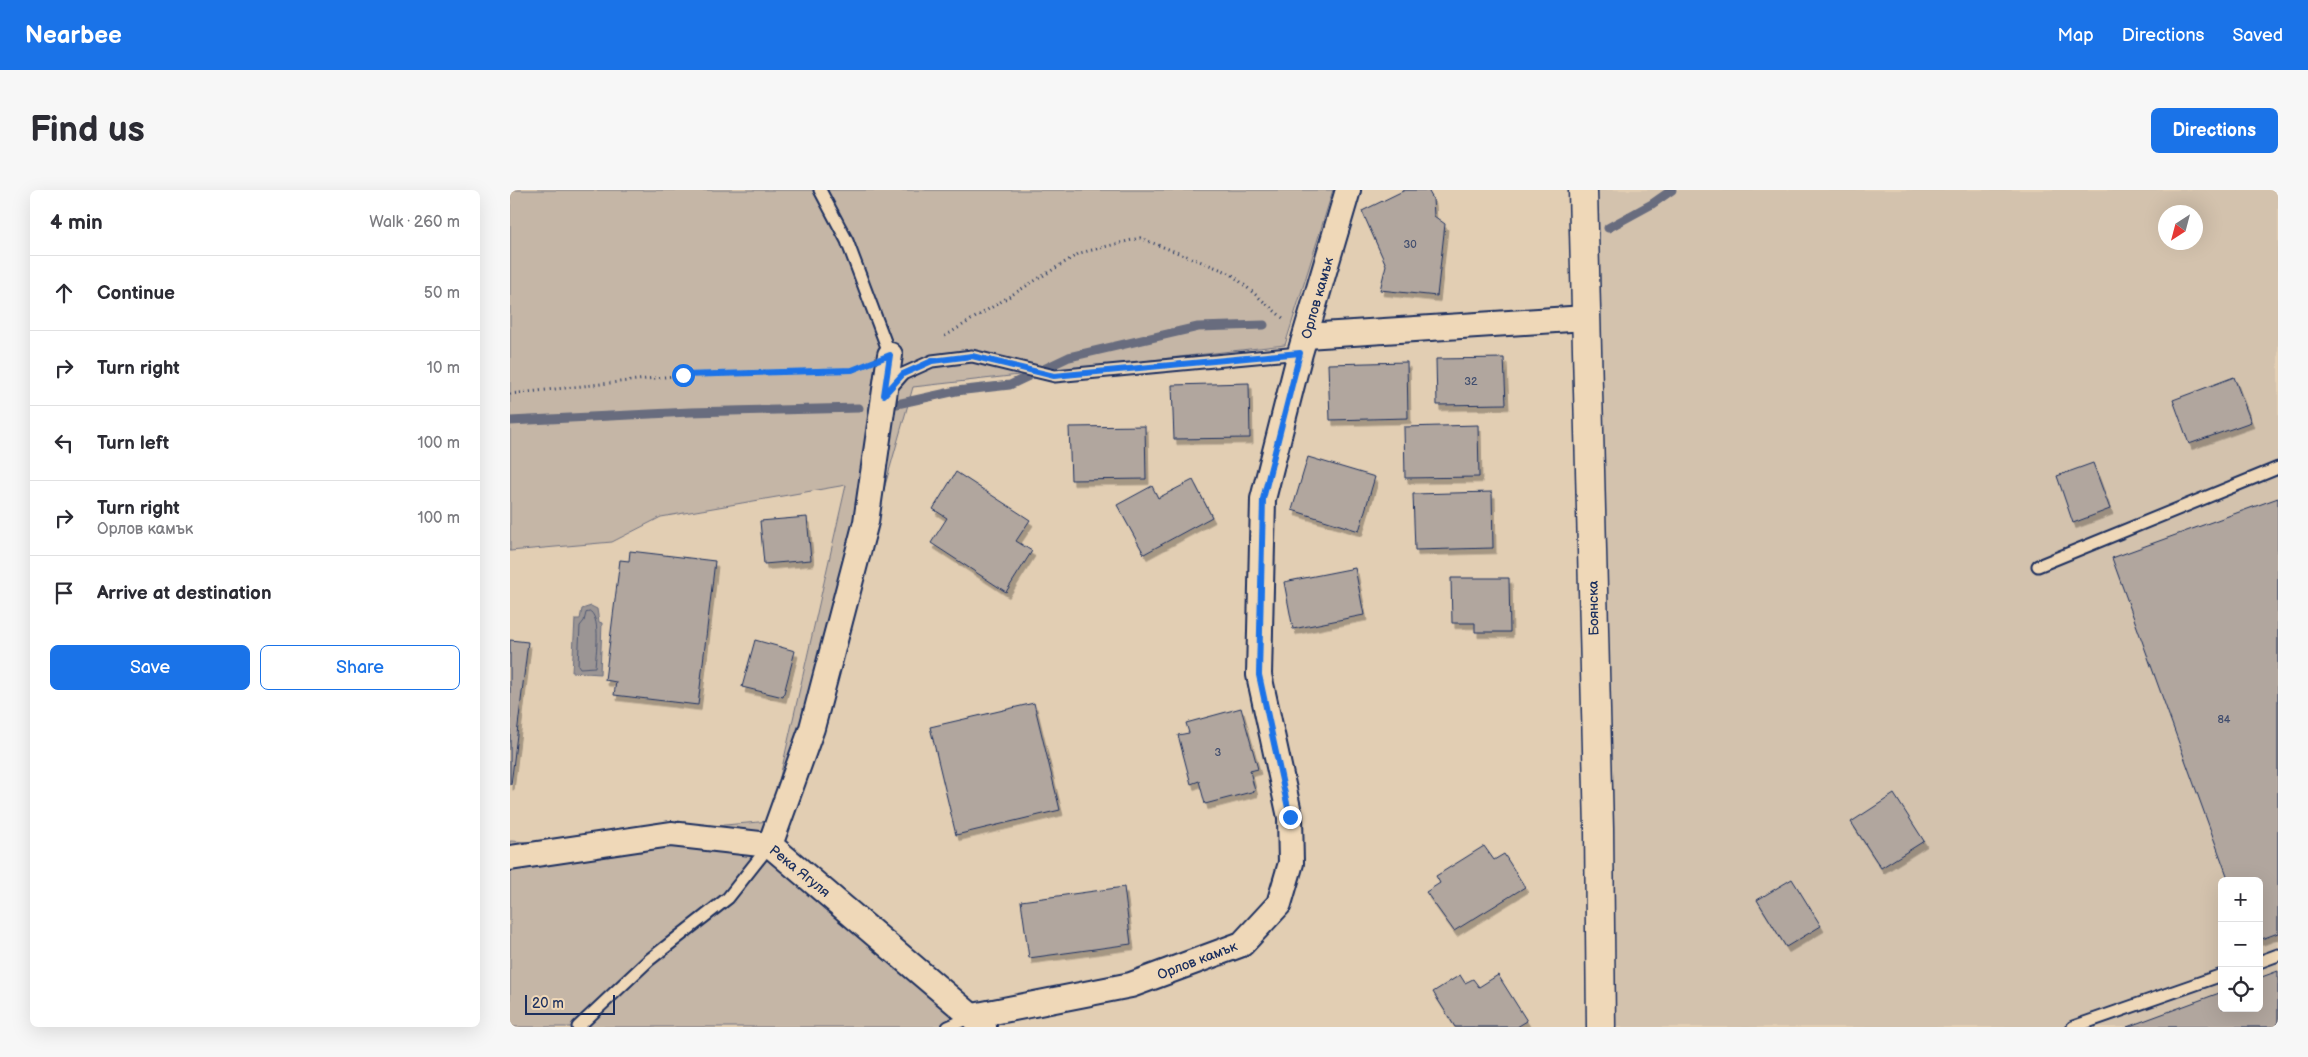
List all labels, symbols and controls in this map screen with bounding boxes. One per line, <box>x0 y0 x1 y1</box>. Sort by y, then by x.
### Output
text: Nearbee <box>25 21 122 50</box>
text: Map <box>2058 25 2094 46</box>
text: Directions <box>2122 25 2204 46</box>
text: Saved <box>2232 25 2283 46</box>
button: Directions <box>2151 108 2278 153</box>
text: Find us <box>30 109 145 152</box>
north arrow <box>2158 205 2203 250</box>
text: 4 min <box>50 210 103 235</box>
text: Walk · 260 m <box>369 213 460 232</box>
house number: 30 <box>1403 238 1417 251</box>
street label: Орлов камък <box>1298 255 1337 341</box>
icon: ahead <box>50 279 78 307</box>
text: Continue <box>97 282 175 305</box>
text: 50 m <box>424 284 460 303</box>
icon: right <box>50 354 78 382</box>
text: Turn right <box>97 357 180 380</box>
text: 10 m <box>427 359 460 378</box>
route start <box>672 364 695 387</box>
house number: 32 <box>1464 375 1478 388</box>
icon: left <box>50 429 78 457</box>
text: Turn left <box>97 432 169 455</box>
text: 100 m <box>417 434 460 453</box>
text: Turn right <box>97 497 180 520</box>
icon: right <box>50 504 78 532</box>
text: 100 m <box>417 509 460 528</box>
text: Орлов камък <box>97 520 193 539</box>
icon: arrive <box>50 579 78 607</box>
street label: Боянска <box>1585 580 1602 636</box>
text: Arrive at destination <box>97 582 272 605</box>
button: Save <box>50 645 250 690</box>
button: Share <box>260 645 460 690</box>
house number: 84 <box>2217 713 2231 726</box>
house number: 3 <box>1215 746 1222 759</box>
route end <box>1279 806 1302 829</box>
street label: Река Ягуля <box>766 842 834 901</box>
map controls <box>2218 877 2263 1012</box>
button: + <box>2218 877 2263 922</box>
button: − <box>2218 922 2263 967</box>
street label: Орлов камък <box>1155 937 1240 983</box>
button: locate <box>2218 967 2263 1012</box>
scale bar <box>525 992 615 1015</box>
text: 20 m <box>532 995 564 1012</box>

